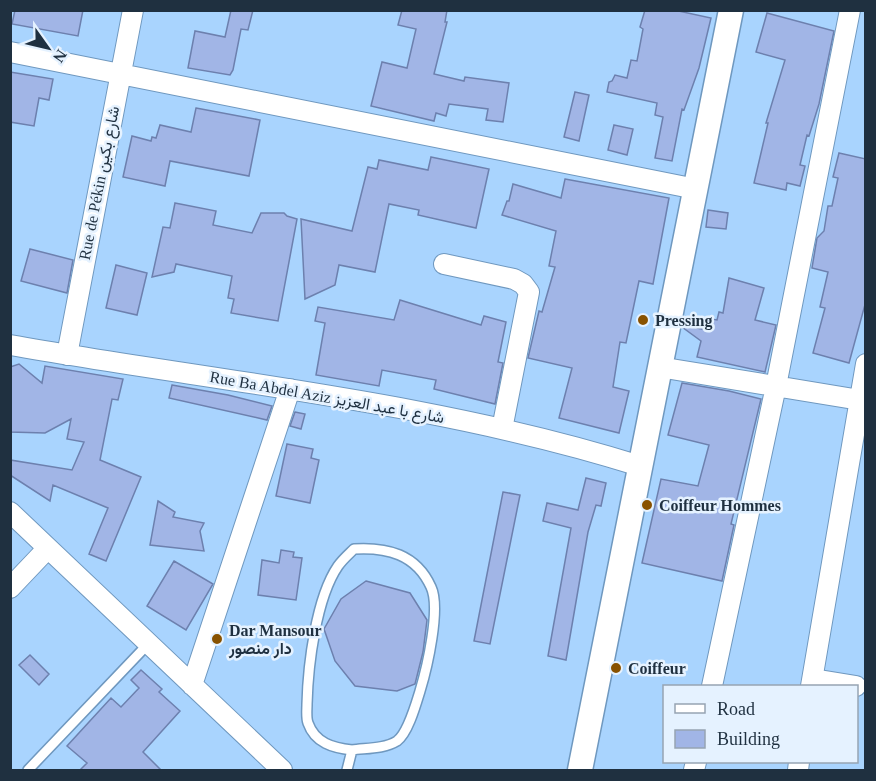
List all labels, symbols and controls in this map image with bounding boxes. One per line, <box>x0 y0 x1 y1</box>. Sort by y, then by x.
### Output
north arrow <box>18 18 78 78</box>
text: N <box>49 47 70 66</box>
street label: Rue de Pékin شارع بكين <box>76 105 125 262</box>
place label: Pressing <box>655 312 712 330</box>
marker: Pressing <box>636 313 650 327</box>
street label: Rue Ba Abdel Aziz شارع با عبد العزيز <box>208 368 446 429</box>
place label: Coiffeur Hommes <box>659 497 781 514</box>
marker: Coiffeur Hommes <box>640 498 654 512</box>
place label: Dar Mansour دار منصور <box>228 622 322 659</box>
marker: Dar Mansour دار منصور <box>210 632 224 646</box>
place label: Coiffeur <box>628 660 686 677</box>
marker: Coiffeur <box>609 661 623 675</box>
legend <box>663 685 858 763</box>
text: Road <box>717 699 755 719</box>
text: Building <box>717 729 780 749</box>

